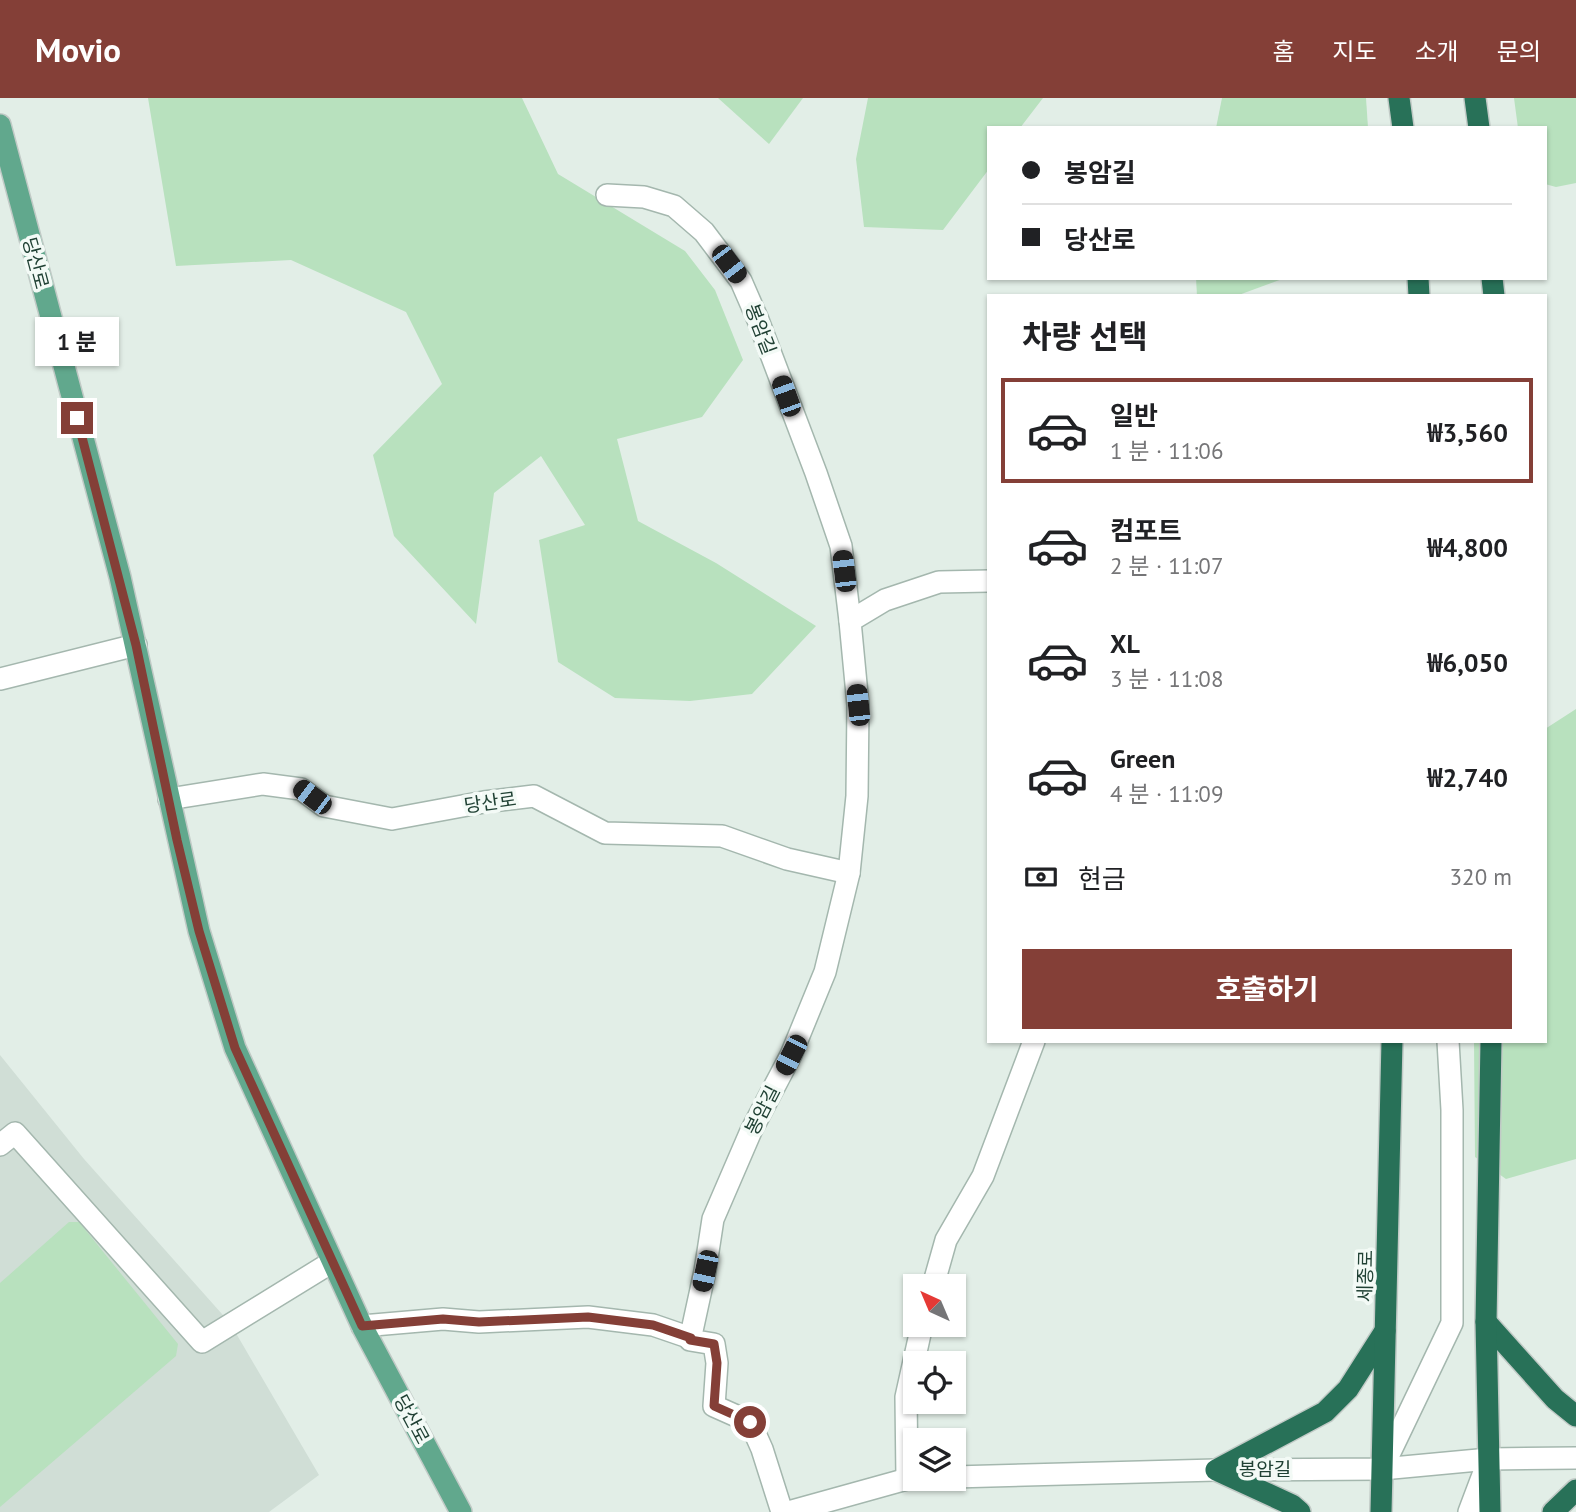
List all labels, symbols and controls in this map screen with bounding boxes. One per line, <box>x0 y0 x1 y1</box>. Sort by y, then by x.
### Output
text: Movio <box>35 28 121 71</box>
text: 홈 <box>1272 36 1294 67</box>
text: 지도 <box>1332 36 1377 67</box>
text: 소개 <box>1415 36 1459 67</box>
text: 문의 <box>1497 36 1541 67</box>
text: 봉암길 <box>1064 156 1136 189</box>
text: 당산로 <box>1064 223 1136 256</box>
street label: 당산로 <box>18 235 54 291</box>
car <box>708 241 751 287</box>
street label: 봉암길 <box>740 300 782 358</box>
text: 차량 선택 <box>1022 315 1148 357</box>
callout: 1 분 <box>35 316 119 366</box>
text: 1 분 <box>57 327 97 356</box>
car <box>769 373 804 419</box>
icon: car <box>1026 399 1089 462</box>
text: 일반 <box>1110 399 1158 432</box>
route end <box>61 402 93 434</box>
text: ₩3,560 <box>1427 416 1508 449</box>
text: 1 분 · 11:06 <box>1110 436 1223 465</box>
icon: car <box>1026 514 1089 577</box>
text: 컴포트 <box>1110 514 1182 547</box>
text: ₩4,800 <box>1427 531 1508 564</box>
car <box>832 549 857 593</box>
text: 2 분 · 11:07 <box>1110 551 1223 580</box>
text: XL <box>1110 627 1140 660</box>
icon: car <box>1026 629 1089 692</box>
text: ₩6,050 <box>1427 646 1508 679</box>
text: 3 분 · 11:08 <box>1110 664 1223 693</box>
car <box>846 683 871 727</box>
text: Green <box>1110 742 1175 775</box>
icon: car <box>1026 744 1089 807</box>
text: ₩2,740 <box>1427 761 1508 794</box>
car <box>289 776 336 818</box>
text: 4 분 · 11:09 <box>1110 779 1223 808</box>
street label: 당산로 <box>462 786 518 818</box>
icon: cash <box>1022 858 1060 896</box>
text: 현금 <box>1078 862 1126 895</box>
text: 320 m <box>1450 862 1512 891</box>
button: 호출하기 <box>1022 949 1512 1029</box>
car <box>773 1032 810 1078</box>
street label: 봉암길 <box>739 1081 785 1139</box>
car <box>691 1248 720 1294</box>
street label: 세종로 <box>1353 1250 1377 1302</box>
north arrow <box>903 1274 966 1337</box>
map controls <box>903 1274 966 1491</box>
button: locate <box>903 1351 966 1414</box>
street label: 당산로 <box>389 1390 435 1448</box>
route start <box>734 1406 766 1438</box>
button: layers <box>903 1428 966 1491</box>
street label: 봉암길 <box>1239 1457 1291 1481</box>

